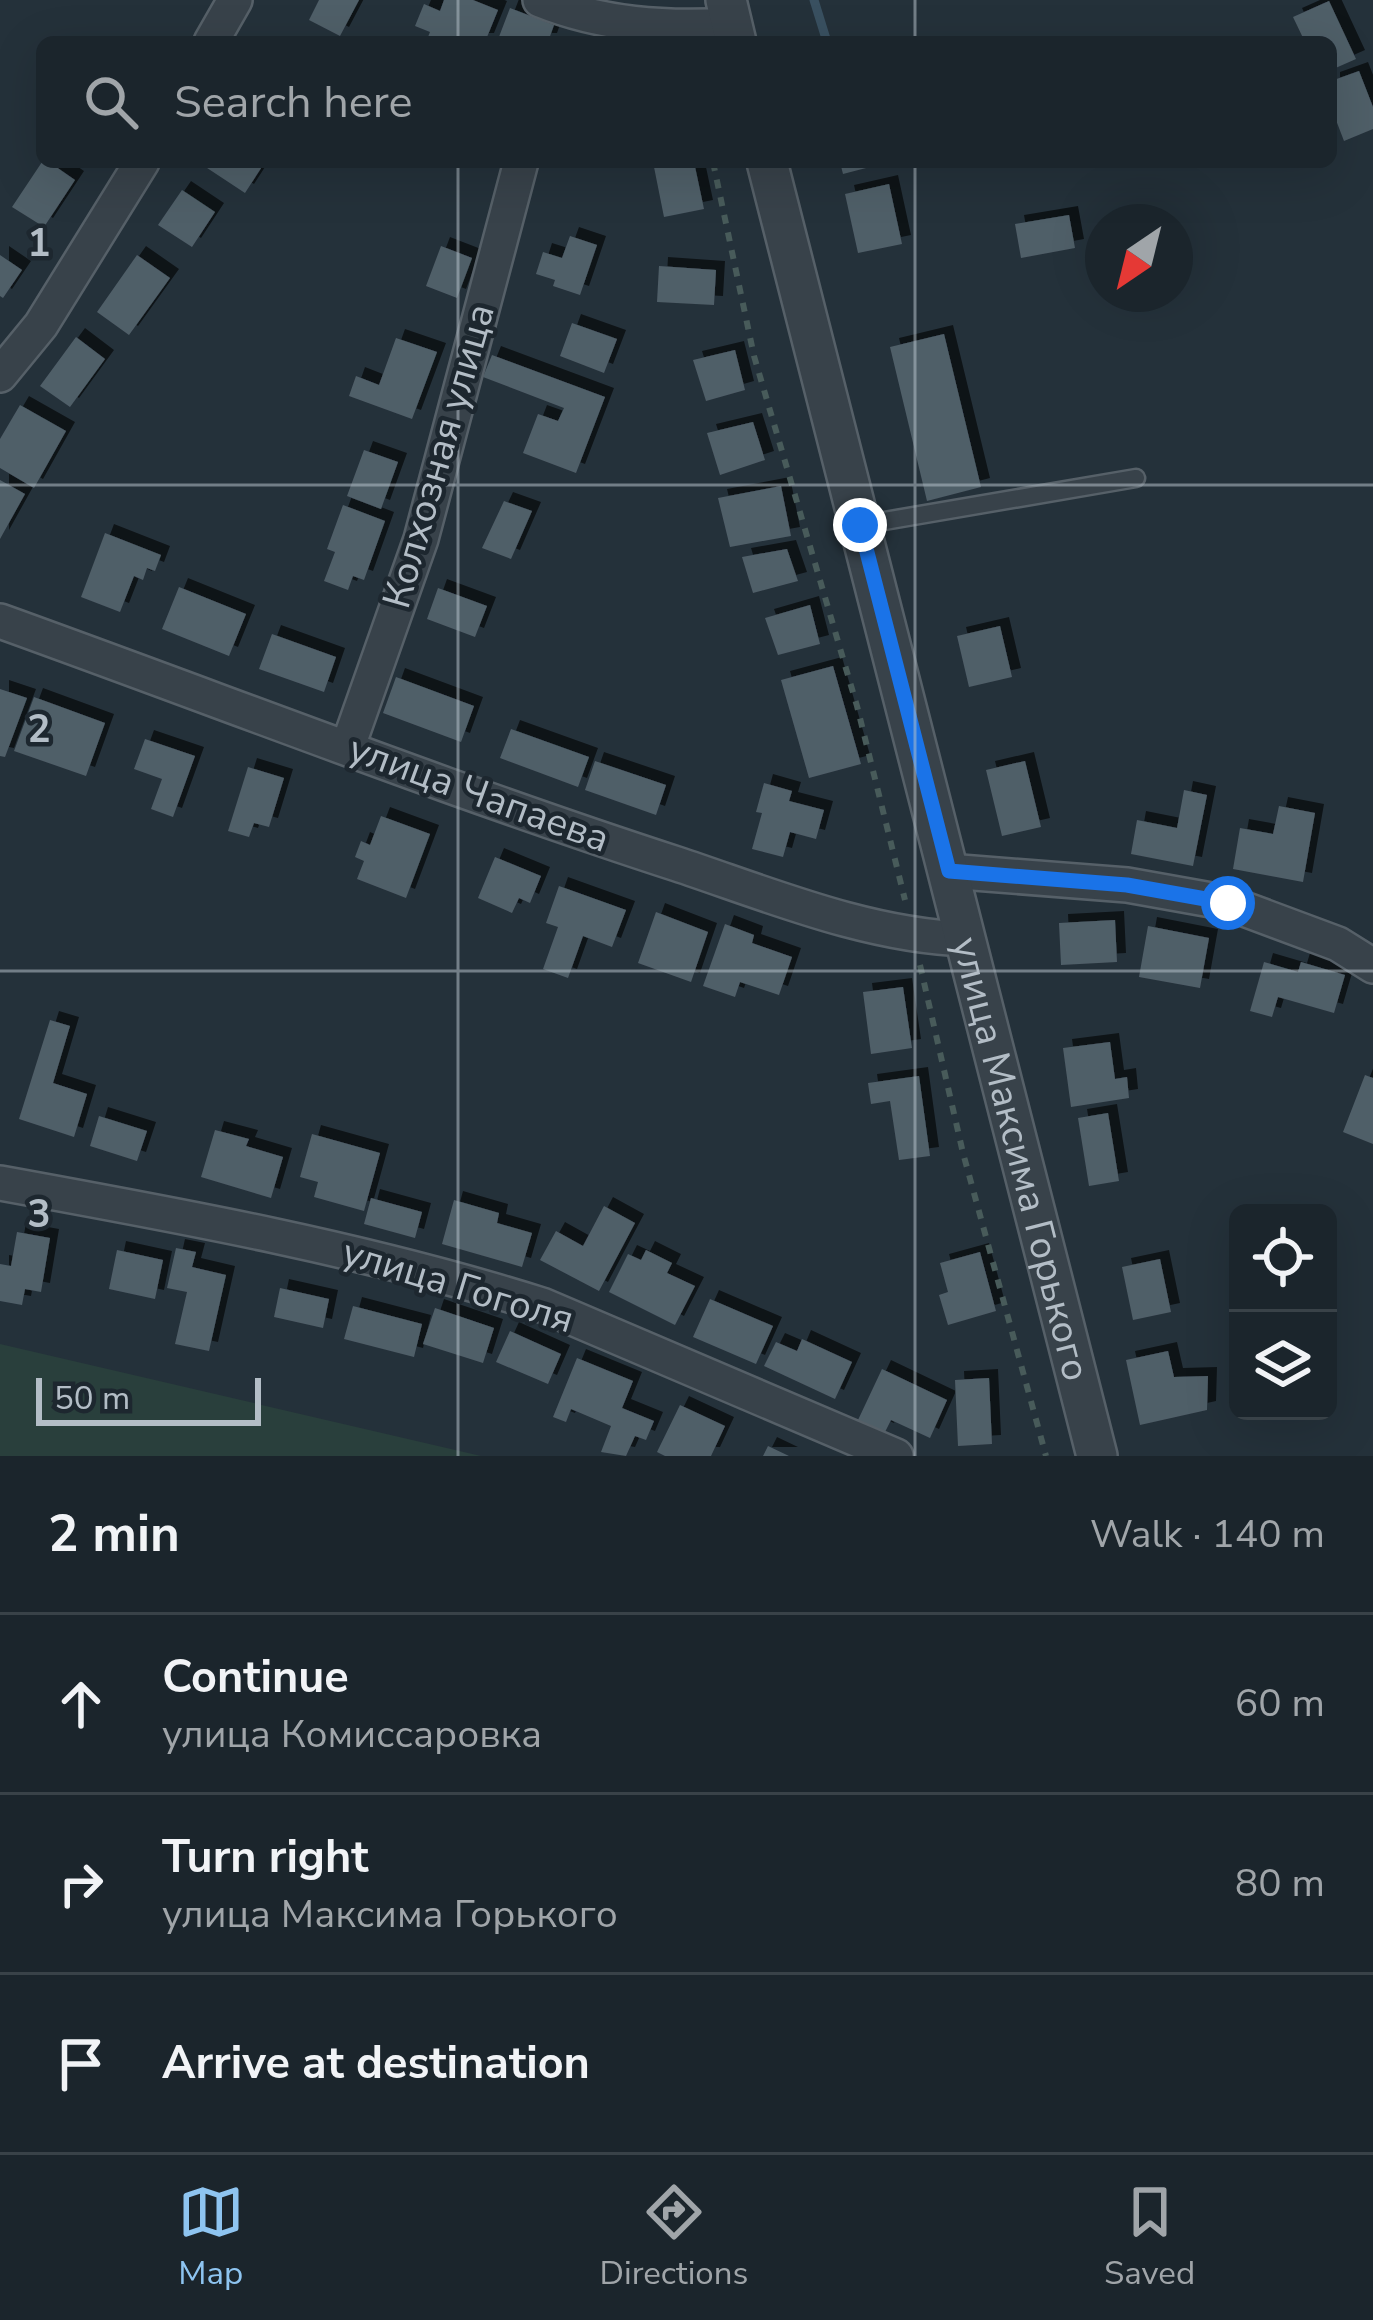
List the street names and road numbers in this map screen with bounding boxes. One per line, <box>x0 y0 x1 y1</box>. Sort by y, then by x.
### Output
street label: Колхозная улица <box>370 298 508 614</box>
street label: улица Чапаева <box>341 722 617 866</box>
street label: улица Максима Горького <box>939 932 1103 1387</box>
street label: улица Гоголя <box>336 1226 580 1346</box>

